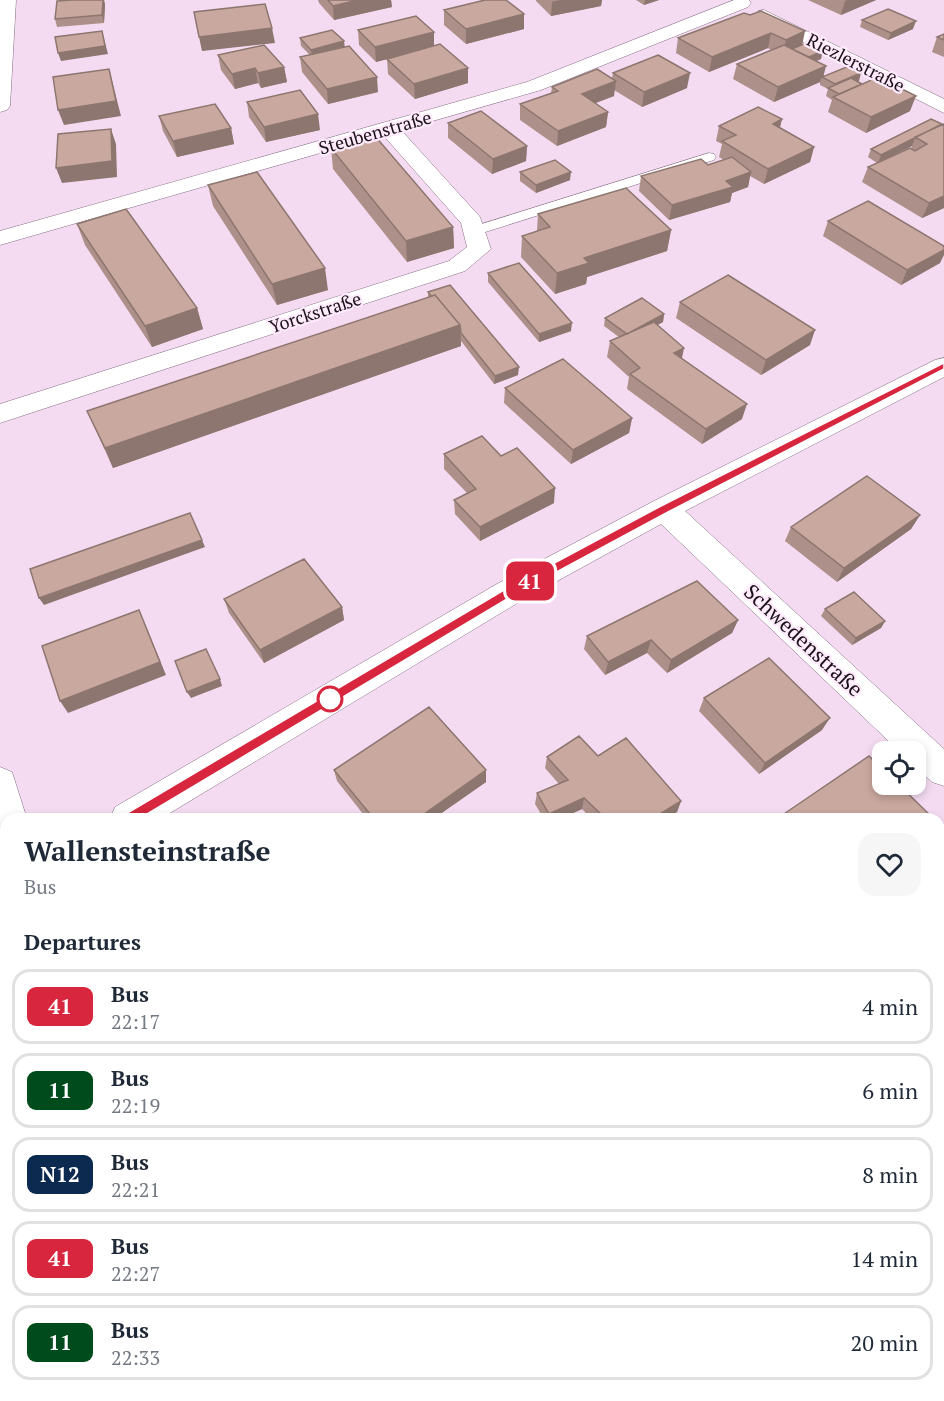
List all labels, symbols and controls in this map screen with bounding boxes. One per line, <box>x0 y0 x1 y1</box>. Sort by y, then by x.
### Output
street label: Riezlerstraße <box>803 27 909 97</box>
street label: Steubenstraße <box>316 104 434 160</box>
street label: Yorckstraße <box>266 286 364 338</box>
line badge: 41 <box>503 562 557 600</box>
text: 41 <box>518 567 542 595</box>
street label: Schwedenstraße <box>738 578 870 702</box>
unlabelled marker <box>317 686 343 712</box>
map controls <box>872 741 926 795</box>
button: locate <box>872 741 926 795</box>
text: Wallensteinstraße <box>24 832 271 869</box>
button: heart <box>858 833 921 896</box>
text: Bus <box>24 873 56 900</box>
text: Departures <box>24 927 141 956</box>
text: Bus <box>111 979 149 1008</box>
text: 41 <box>48 992 72 1020</box>
text: 4 min <box>862 992 918 1021</box>
text: 22:17 <box>111 1008 160 1035</box>
text: Bus <box>111 1063 149 1092</box>
text: 11 <box>48 1076 72 1104</box>
text: 6 min <box>862 1076 918 1105</box>
text: 22:19 <box>111 1092 160 1119</box>
text: Bus <box>111 1147 149 1176</box>
text: N12 <box>40 1160 80 1188</box>
text: 8 min <box>862 1160 918 1189</box>
text: 22:21 <box>111 1176 160 1203</box>
text: Bus <box>111 1231 149 1260</box>
text: 41 <box>48 1244 72 1272</box>
text: 14 min <box>851 1244 918 1273</box>
text: 22:27 <box>111 1260 160 1287</box>
text: Bus <box>111 1315 149 1344</box>
text: 11 <box>48 1328 72 1356</box>
text: 20 min <box>851 1328 918 1357</box>
text: 22:33 <box>111 1344 160 1371</box>

